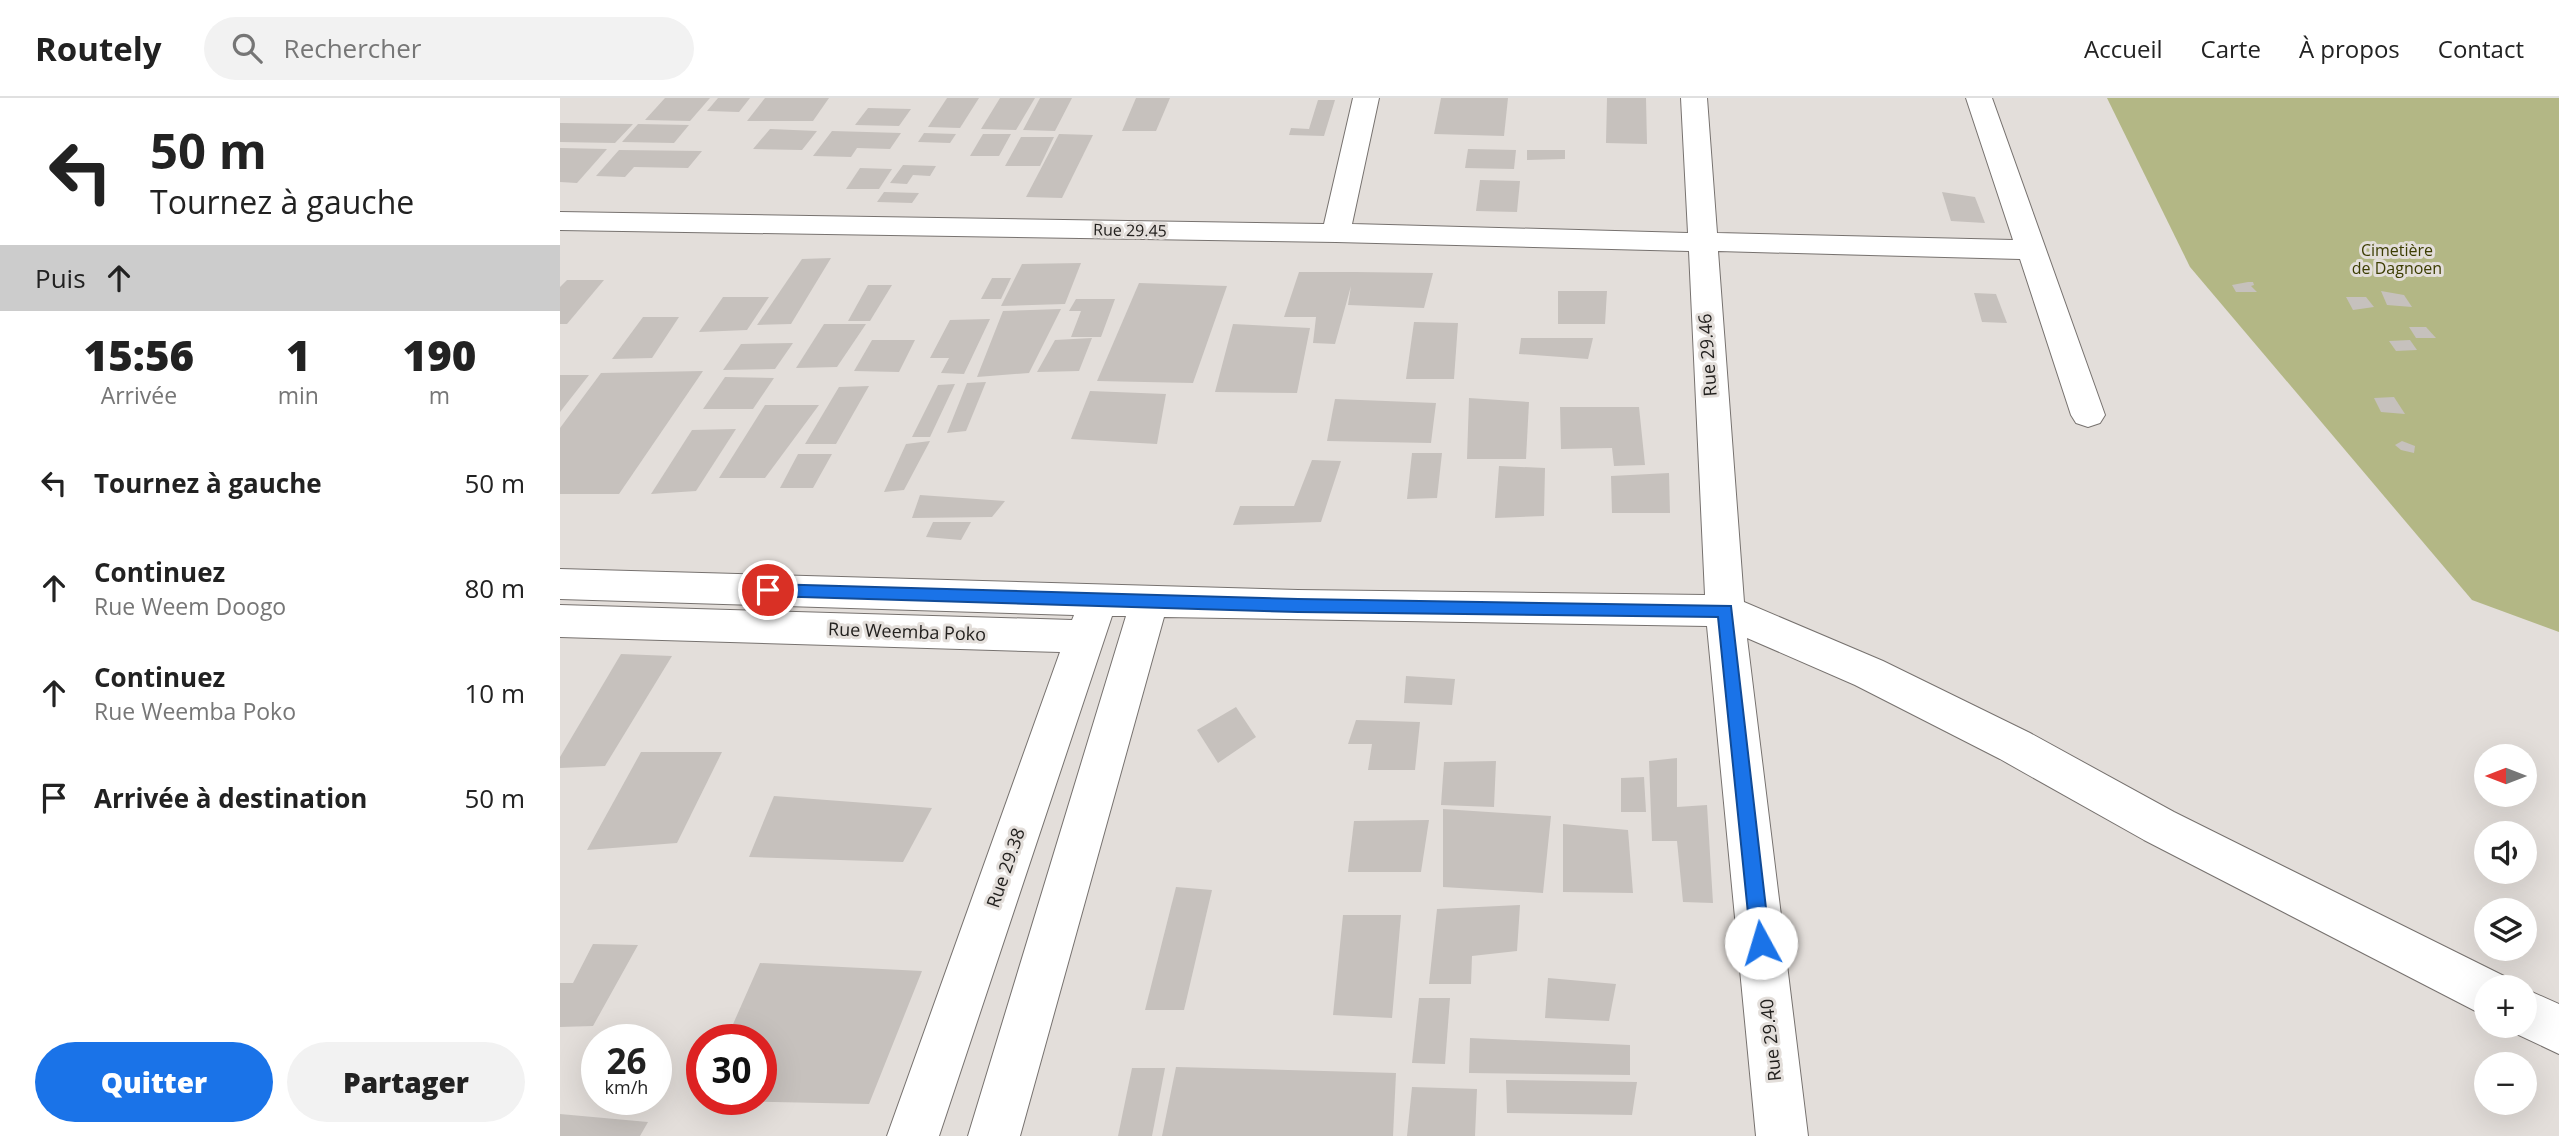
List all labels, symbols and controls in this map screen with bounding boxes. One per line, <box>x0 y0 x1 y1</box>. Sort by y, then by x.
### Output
search box <box>204 17 694 80</box>
text: Routely <box>35 26 162 71</box>
icon: search <box>228 29 266 67</box>
text: Rechercher <box>284 30 421 66</box>
text: Accueil <box>2084 32 2163 65</box>
text: Carte <box>2201 32 2261 65</box>
text: À propos <box>2299 32 2400 65</box>
text: Contact <box>2438 32 2524 65</box>
text: 50 m <box>150 117 267 183</box>
icon: left <box>35 126 126 217</box>
text: Tournez à gauche <box>150 180 414 223</box>
street label: Rue 29.45 <box>1093 218 1167 242</box>
park label: Cimetière de Dagnoen <box>2352 239 2442 279</box>
icon: ahead <box>100 259 138 297</box>
text: Puis <box>35 260 86 296</box>
street label: Rue 29.46 <box>1692 313 1722 397</box>
text: 15:56 <box>84 326 194 383</box>
text: 1 <box>286 326 311 383</box>
text: 190 <box>403 326 476 383</box>
text: Arrivée <box>101 379 177 411</box>
text: min <box>278 379 319 411</box>
text: m <box>429 379 450 411</box>
icon: left <box>35 464 73 502</box>
text: Tournez à gauche <box>94 465 322 501</box>
text: 50 m <box>464 465 525 501</box>
text: Continuez <box>94 554 225 590</box>
pin <box>738 560 798 620</box>
icon: ahead <box>35 569 73 607</box>
text: 80 m <box>464 570 525 606</box>
icon: arrive <box>749 571 787 609</box>
text: Rue Weem Doogo <box>94 590 286 622</box>
street label: Rue Weemba Poko <box>828 616 986 646</box>
text: Continuez <box>94 659 225 695</box>
icon: ahead <box>35 674 73 712</box>
text: 10 m <box>464 675 525 711</box>
text: Rue Weemba Poko <box>94 695 296 727</box>
north arrow <box>2474 744 2538 807</box>
map controls <box>2474 744 2537 1115</box>
icon: arrive <box>35 779 73 817</box>
text: Arrivée à destination <box>94 780 367 816</box>
text: 50 m <box>464 780 525 816</box>
button: sound <box>2474 821 2537 884</box>
street label: Rue 29.38 <box>980 825 1030 911</box>
button: layers <box>2474 898 2537 961</box>
position arrow <box>1724 906 1798 980</box>
button: + <box>2474 975 2537 1038</box>
street label: Rue 29.40 <box>1754 998 1786 1083</box>
speed limit sign: 30 <box>686 1024 777 1115</box>
text: 26 <box>606 1037 647 1084</box>
button: Quitter <box>35 1042 273 1122</box>
button: Partager <box>287 1042 525 1122</box>
button: − <box>2474 1052 2537 1115</box>
text: km/h <box>605 1075 648 1099</box>

